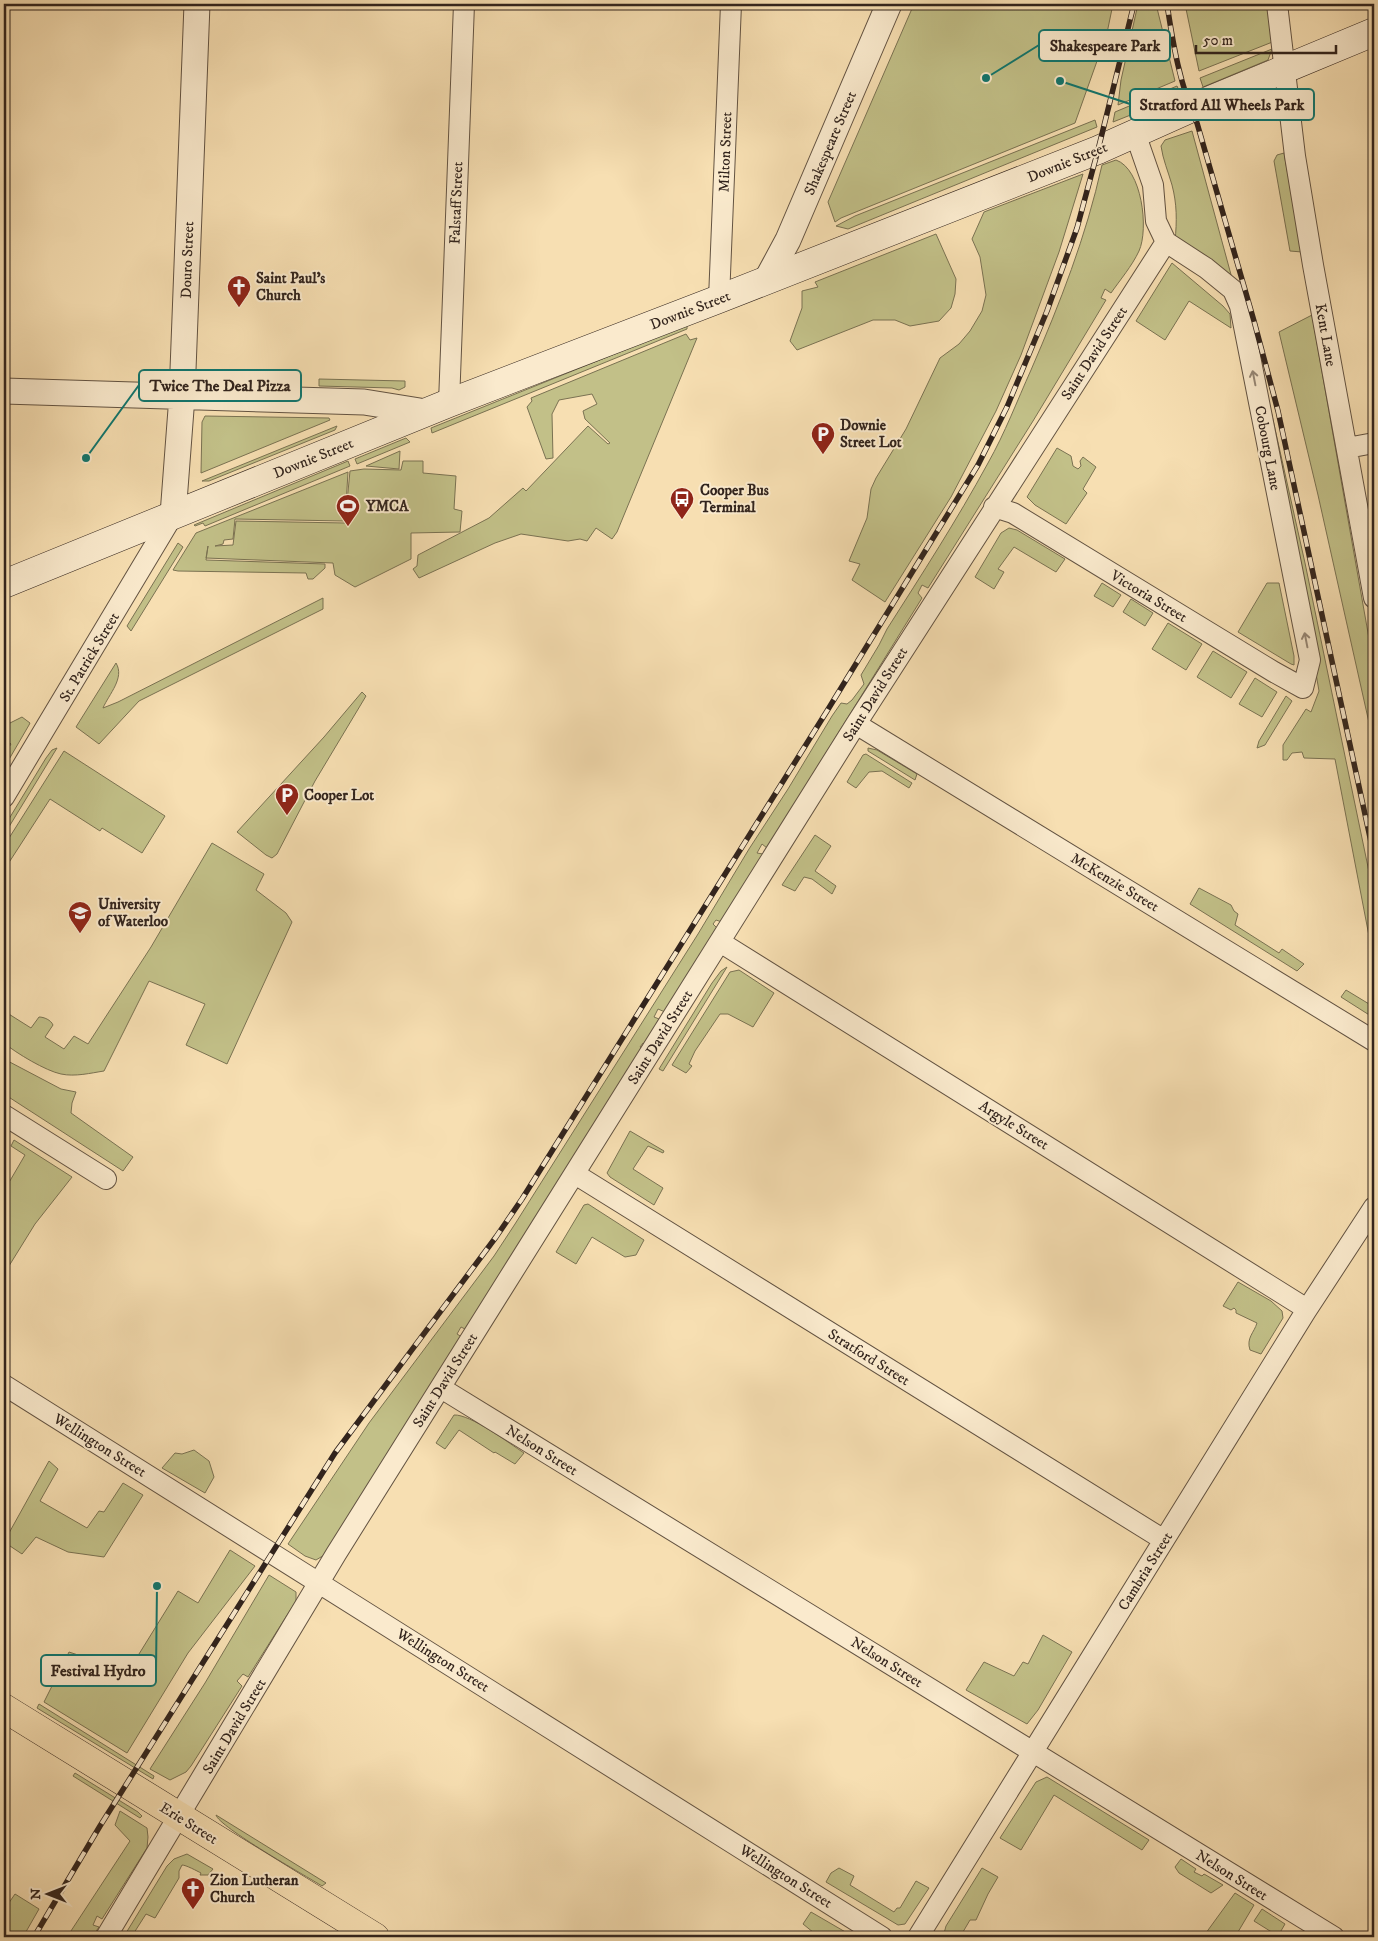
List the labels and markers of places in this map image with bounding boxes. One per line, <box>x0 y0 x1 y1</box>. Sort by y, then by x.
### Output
callout: Shakespeare Park <box>1039 30 1170 61</box>
callout: Stratford All Wheels Park <box>1130 89 1314 120</box>
place label: Saint Paul's Church <box>256 269 325 305</box>
church icon: Saint Paul's Church <box>226 274 252 308</box>
callout: Twice The Deal Pizza <box>139 370 301 401</box>
place label: Downie Street Lot <box>840 416 902 452</box>
parking icon: Downie Street Lot <box>810 421 836 455</box>
place label: Cooper Bus Terminal <box>699 481 769 517</box>
bus stop icon: Cooper Bus Terminal <box>669 486 695 520</box>
sports icon: YMCA <box>335 493 361 527</box>
place label: YMCA <box>365 497 409 516</box>
parking icon: Cooper Lot <box>274 782 300 816</box>
place label: Cooper Lot <box>304 786 374 805</box>
place label: University of Waterloo <box>98 895 169 931</box>
school or university icon: University of Waterloo <box>67 900 93 934</box>
callout: Festival Hydro <box>41 1655 156 1686</box>
place label: Zion Lutheran Church <box>210 1871 299 1907</box>
church icon: Zion Lutheran Church <box>180 1876 206 1910</box>

